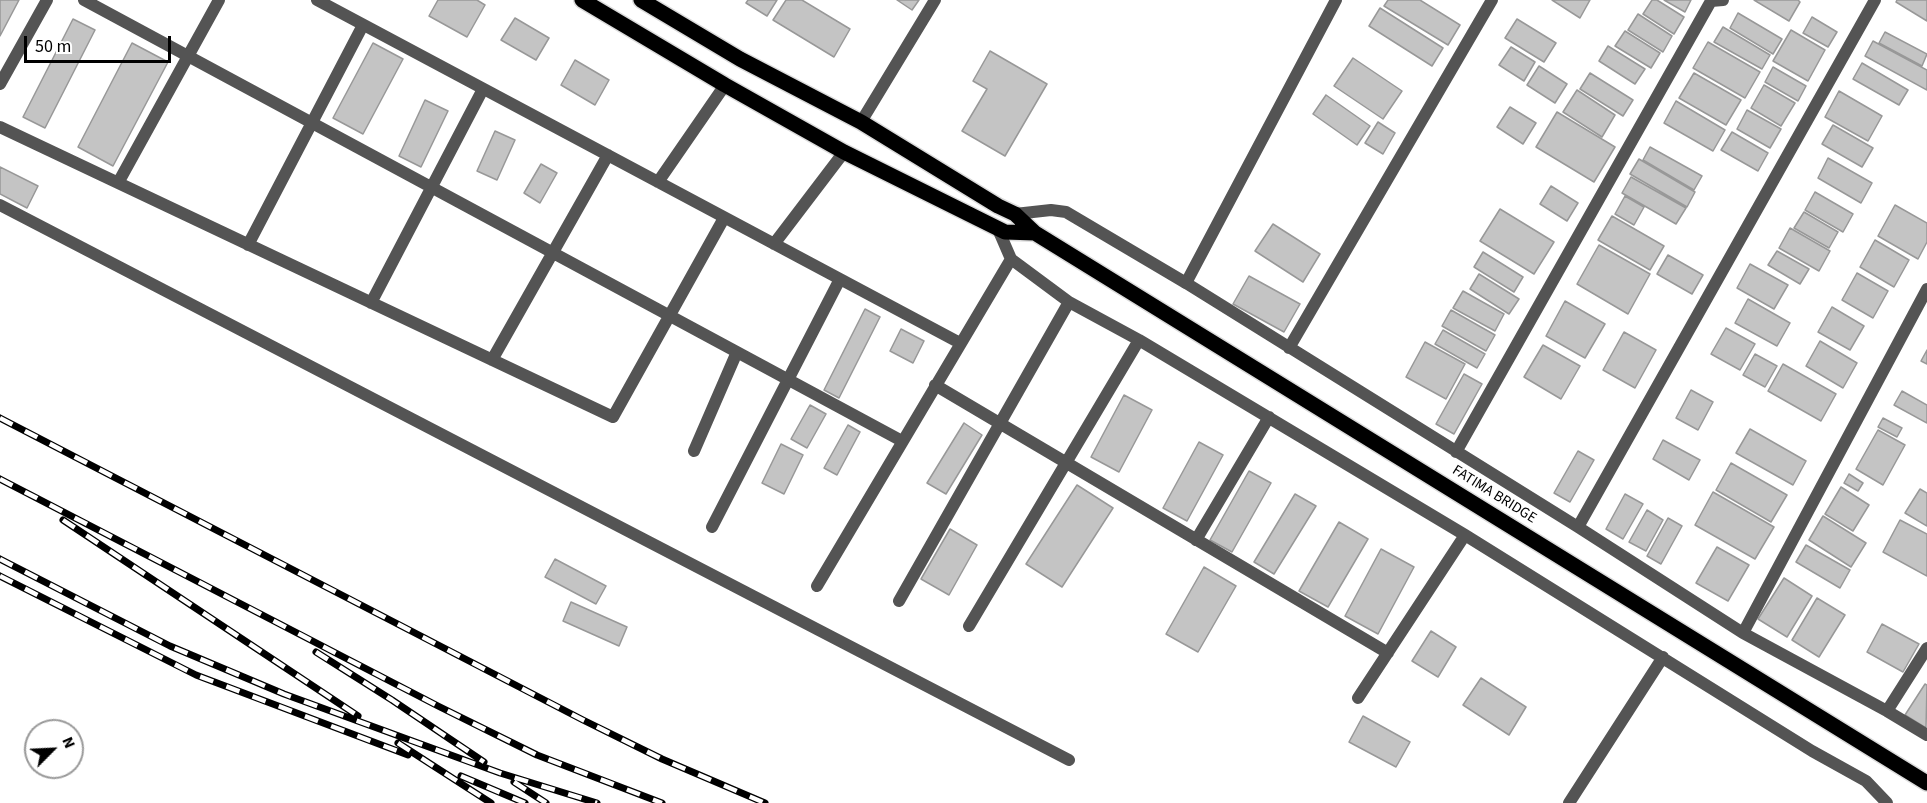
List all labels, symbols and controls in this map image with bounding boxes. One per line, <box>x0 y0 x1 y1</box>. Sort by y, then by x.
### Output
scale bar <box>27 24 174 62</box>
text: 50 m <box>35 34 71 59</box>
street label: FATIMA BRIDGE <box>1449 462 1539 528</box>
north arrow <box>24 719 84 779</box>
text: N <box>56 733 81 752</box>

